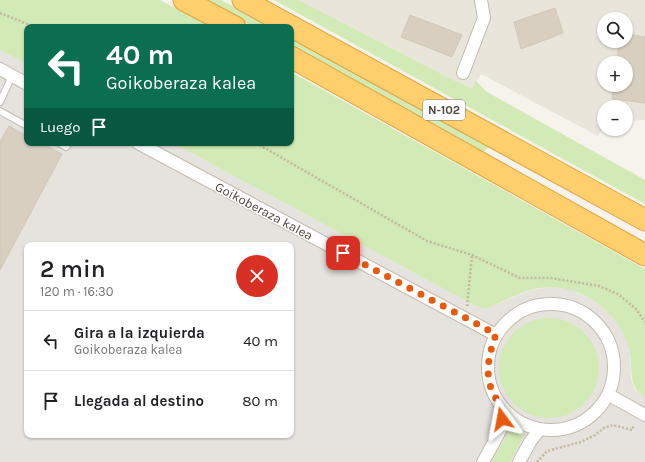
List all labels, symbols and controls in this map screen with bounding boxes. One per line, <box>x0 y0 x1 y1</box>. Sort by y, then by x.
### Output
map controls <box>597 12 633 136</box>
button: search <box>597 12 633 48</box>
text: 40 m <box>106 38 174 71</box>
icon: left <box>40 40 92 92</box>
button: + <box>597 56 633 92</box>
text: Goikoberaza kalea <box>106 72 256 94</box>
road number: N-102 <box>423 100 465 120</box>
button: − <box>597 100 633 136</box>
icon: arrive <box>88 116 110 138</box>
text: Luego <box>40 118 80 136</box>
street label: Goikoberaza kalea <box>213 179 315 243</box>
pin <box>326 236 360 270</box>
icon: arrive <box>332 242 354 264</box>
text: 2 min <box>40 255 106 283</box>
button: close <box>236 255 278 297</box>
text: 120 m · 16:30 <box>40 284 113 299</box>
text: Gira a la izquierda <box>74 324 205 342</box>
icon: left <box>40 330 62 352</box>
text: 40 m <box>243 332 278 350</box>
text: Goikoberaza kalea <box>74 342 182 357</box>
icon: arrive <box>40 390 62 412</box>
text: Llegada al destino <box>74 392 204 410</box>
text: 80 m <box>242 392 278 410</box>
position arrow <box>481 398 523 440</box>

